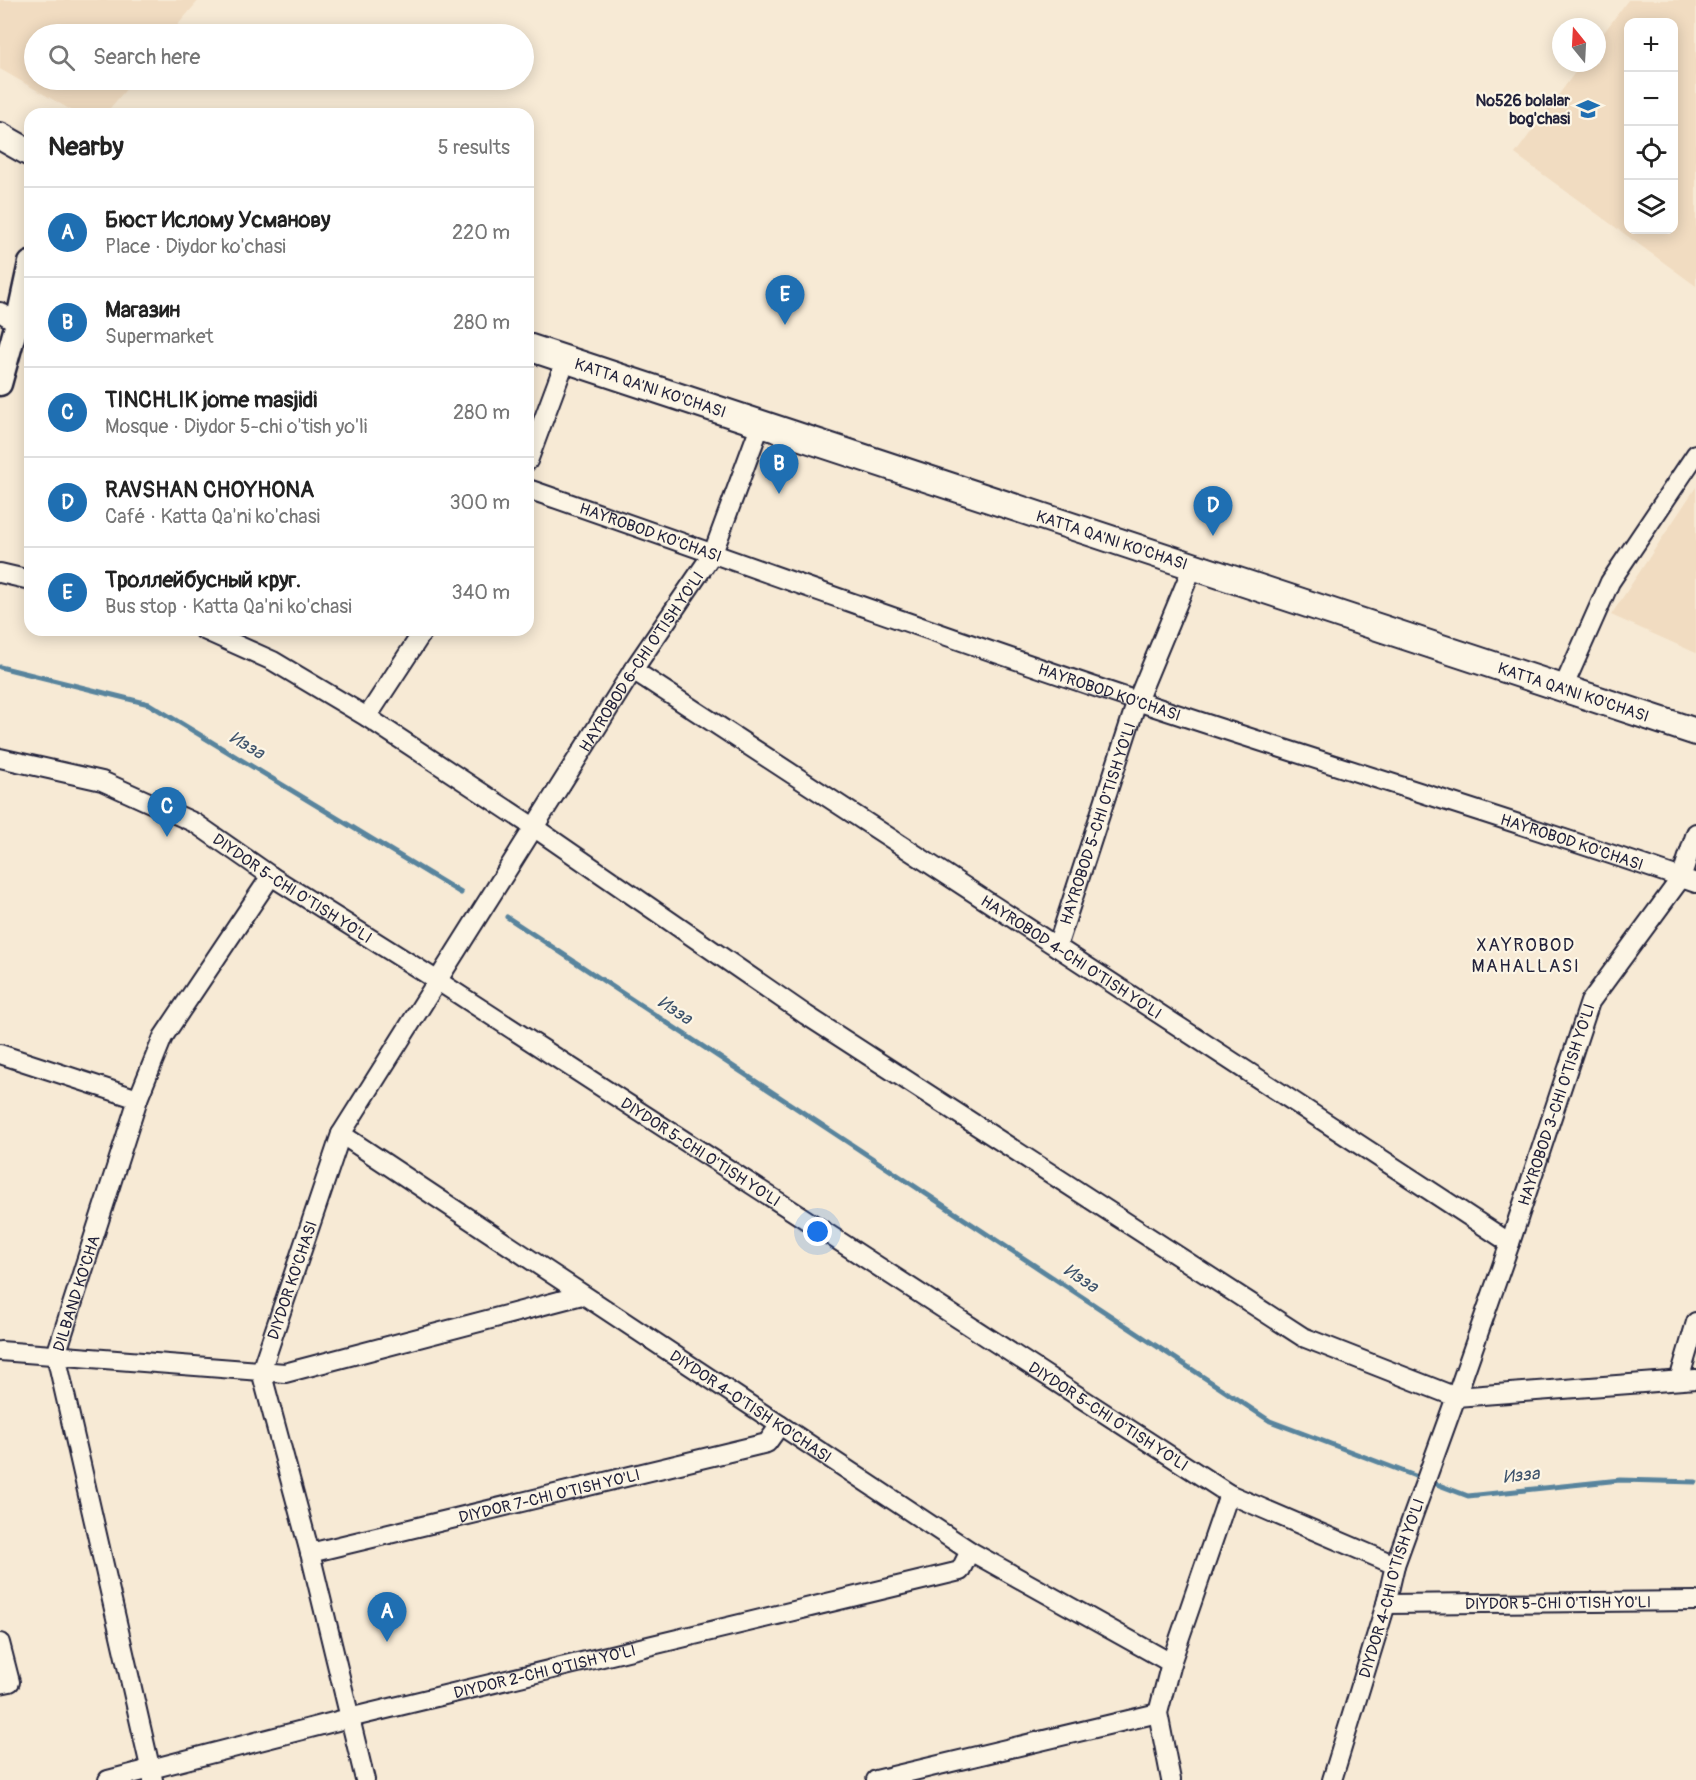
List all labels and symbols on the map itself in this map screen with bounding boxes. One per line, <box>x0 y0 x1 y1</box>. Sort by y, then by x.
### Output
north arrow <box>1552 18 1606 72</box>
place label: №526 bolalar bog'chasi <box>1476 91 1570 129</box>
school or university icon: №526 bolalar bog'chasi <box>1575 96 1601 122</box>
pin: E <box>766 276 804 325</box>
street label: KATTA QA'NI KO'CHASI <box>572 354 728 423</box>
pin: B <box>760 444 798 494</box>
pin: D <box>1194 486 1232 536</box>
street label: HAYROBOD KO'CHASI <box>577 499 724 567</box>
street label: KATTA QA'NI KO'CHASI <box>1034 506 1190 575</box>
street label: HAYROBOD 6-CHI O'TISH YO'LI <box>575 568 708 756</box>
street label: KATTA QA'NI KO'CHASI <box>1495 658 1652 727</box>
street label: HAYROBOD KO'CHASI <box>1035 659 1183 726</box>
street label: HAYROBOD 5-CHI O'TISH YO'LI <box>1056 720 1140 927</box>
water label: Изза <box>225 726 270 766</box>
pin: C <box>148 788 186 837</box>
street label: HAYROBOD KO'CHASI <box>1498 810 1646 875</box>
street label: DIYDOR 5-CHI O'TISH YO'LI <box>209 830 376 948</box>
street label: HAYROBOD 4-CHI O'TISH YO'LI <box>977 891 1165 1024</box>
district label: XAYROBOD MAHALLASI <box>1472 934 1580 978</box>
water label: Изза <box>653 991 698 1031</box>
street label: HAYROBOD 3-CHI O'TISH YO'LI <box>1514 1001 1600 1208</box>
street label: DIYDOR 5-CHI O'TISH YO'LI <box>617 1093 784 1211</box>
your location <box>803 1217 832 1246</box>
street label: DIYDOR KO'CHASI <box>263 1218 322 1342</box>
street label: DILBAND KO'CHA <box>49 1233 105 1354</box>
water label: Изза <box>1059 1259 1104 1299</box>
street label: DIYDOR 4-O'TISH KO'CHASI <box>666 1346 835 1467</box>
street label: DIYDOR 5-CHI O'TISH YO'LI <box>1025 1358 1192 1476</box>
water label: Изза <box>1502 1462 1542 1489</box>
street label: DIYDOR 7-CHI O'TISH YO'LI <box>457 1465 642 1528</box>
street label: DIYDOR 4-CHI O'TISH YO'LI <box>1355 1496 1429 1680</box>
pin: A <box>368 1592 406 1642</box>
street label: DIYDOR 5-CHI O'TISH YO'LI <box>1465 1592 1651 1614</box>
street label: DIYDOR 2-CHI O'TISH YO'LI <box>452 1640 638 1703</box>

